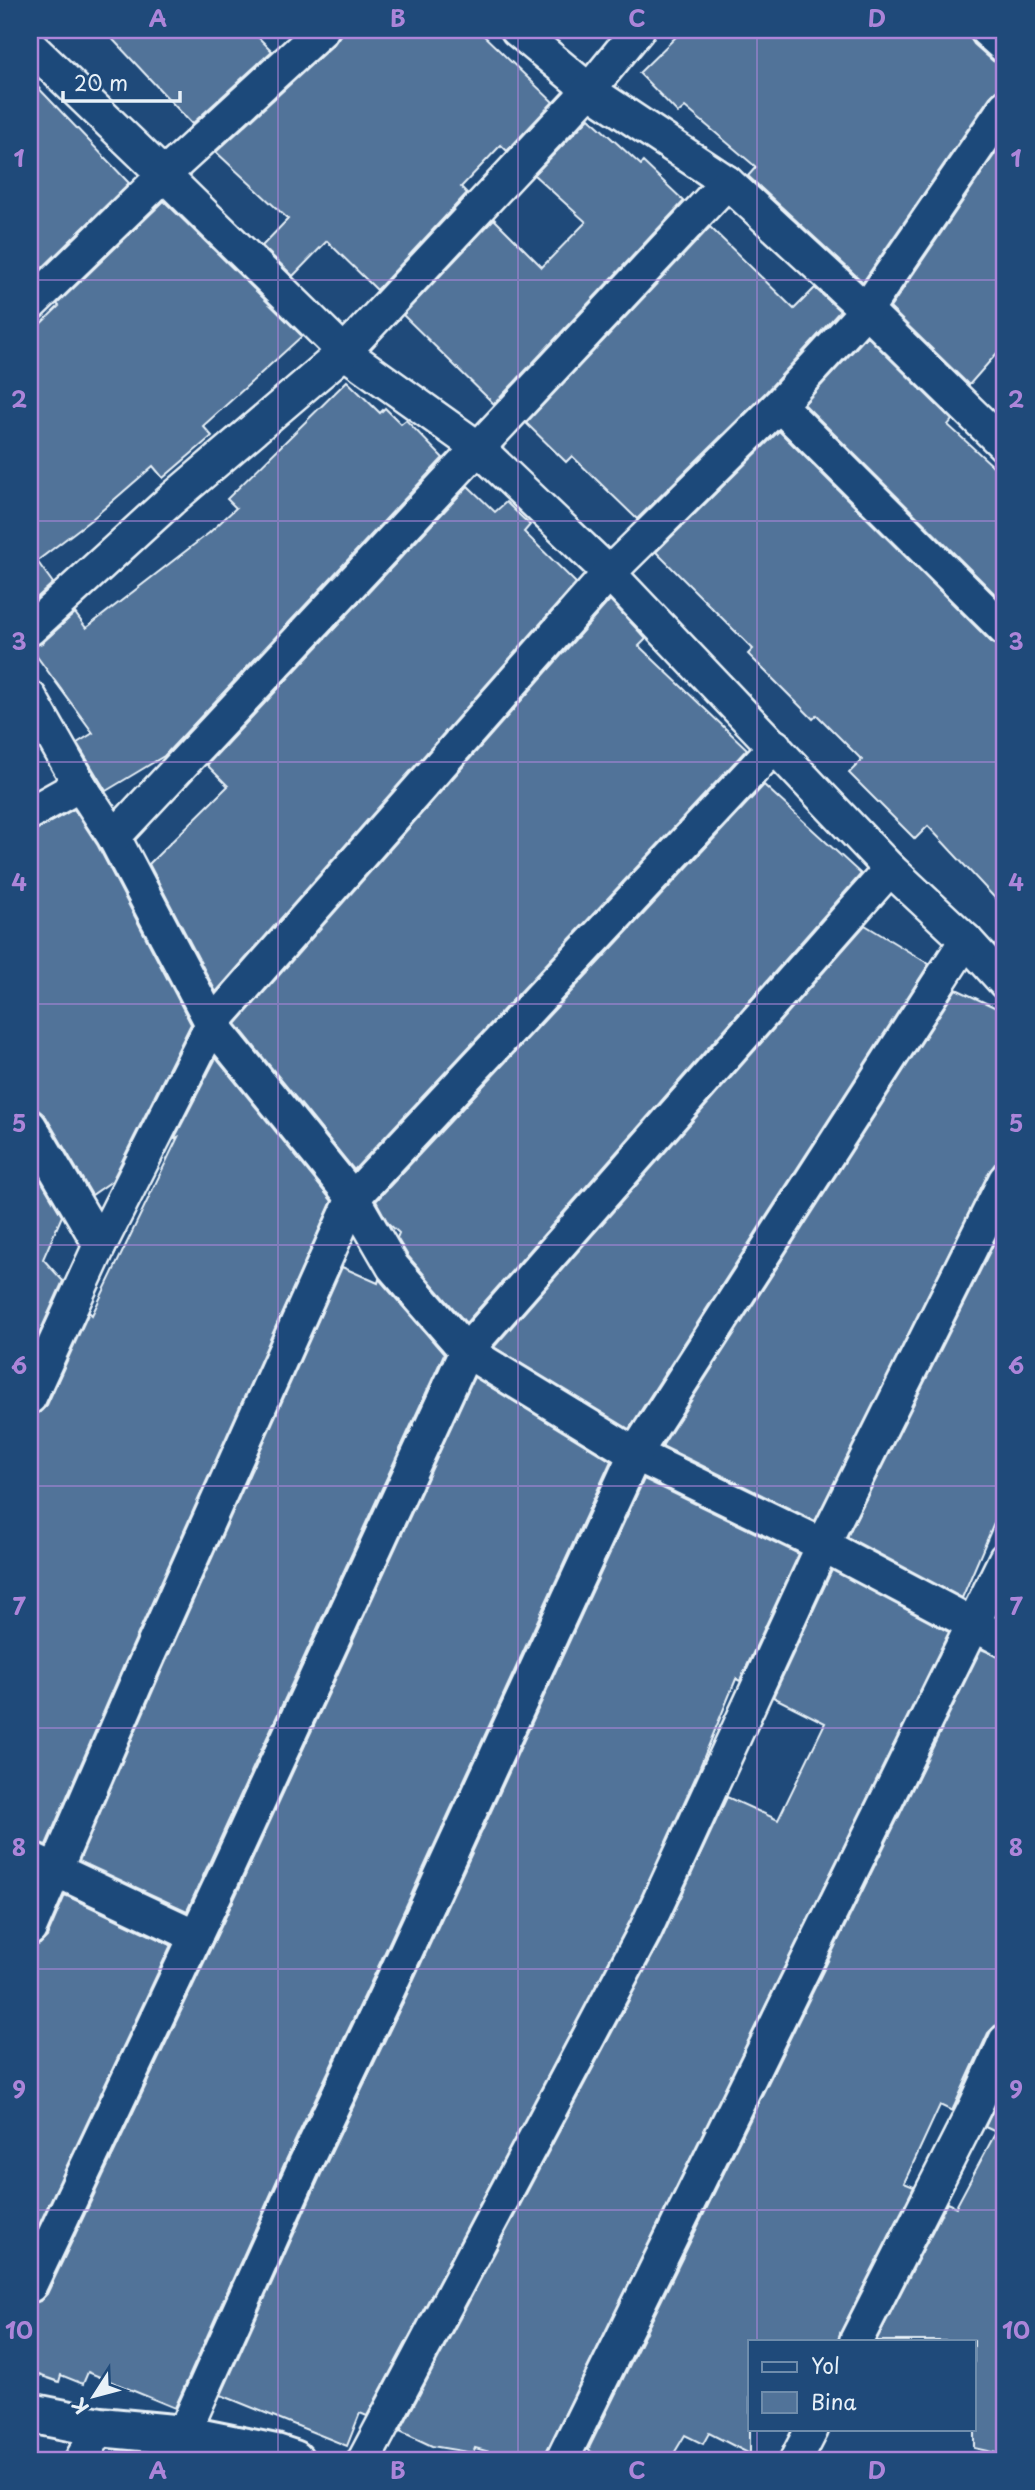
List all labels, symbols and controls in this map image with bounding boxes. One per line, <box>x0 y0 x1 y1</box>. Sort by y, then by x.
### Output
text: A <box>149 0 167 35</box>
text: B <box>390 0 406 35</box>
text: C <box>628 0 646 35</box>
text: D <box>868 0 886 35</box>
scale bar <box>63 60 180 104</box>
text: 20 m <box>74 66 128 98</box>
text: 1 <box>14 140 25 175</box>
text: 1 <box>1011 140 1022 175</box>
text: 2 <box>11 381 27 416</box>
text: 2 <box>1008 381 1024 416</box>
text: 3 <box>11 623 27 658</box>
text: 3 <box>1008 623 1024 658</box>
text: 4 <box>11 864 27 899</box>
text: 4 <box>1008 864 1024 899</box>
text: 5 <box>12 1105 26 1140</box>
text: 5 <box>1009 1105 1023 1140</box>
text: 6 <box>11 1347 27 1382</box>
text: 6 <box>1008 1347 1024 1382</box>
text: 7 <box>12 1588 26 1623</box>
text: 7 <box>1009 1588 1023 1623</box>
text: 8 <box>12 1829 26 1864</box>
text: 8 <box>1009 1829 1023 1864</box>
text: 9 <box>12 2071 26 2106</box>
text: 9 <box>1009 2071 1023 2106</box>
text: 10 <box>5 2312 33 2347</box>
text: 10 <box>1002 2312 1030 2347</box>
legend <box>748 2340 976 2430</box>
text: Yol <box>811 2349 840 2381</box>
north arrow <box>60 2360 130 2430</box>
text: Bina <box>811 2385 857 2417</box>
text: K <box>64 2393 95 2420</box>
text: A <box>149 2452 167 2487</box>
text: B <box>390 2452 406 2487</box>
text: C <box>628 2452 646 2487</box>
text: D <box>868 2452 886 2487</box>

